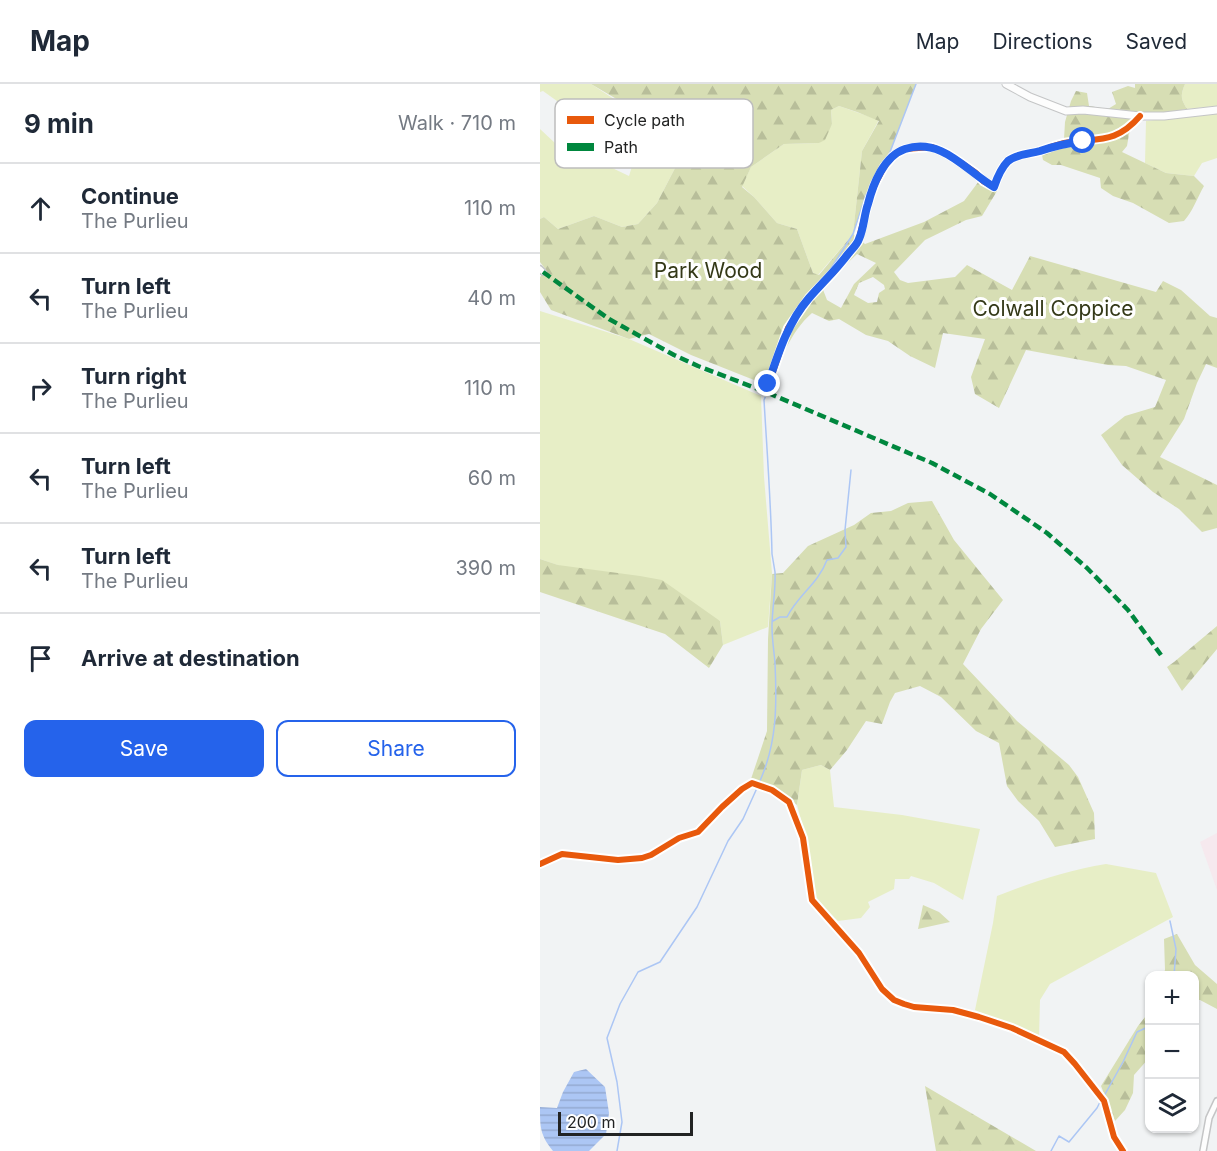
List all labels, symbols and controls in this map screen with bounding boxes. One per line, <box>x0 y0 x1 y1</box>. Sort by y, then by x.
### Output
text: Map <box>30 24 90 58</box>
text: Map <box>916 29 959 54</box>
text: Directions <box>992 29 1093 54</box>
text: Saved <box>1126 29 1187 54</box>
legend <box>555 99 753 168</box>
text: 9 min <box>24 108 94 139</box>
text: Cycle path <box>604 110 685 130</box>
text: Walk · 710 m <box>398 111 516 135</box>
route start <box>1069 127 1095 153</box>
text: Path <box>604 137 638 157</box>
text: Continue <box>81 183 179 209</box>
icon: ahead <box>24 192 57 225</box>
text: 110 m <box>464 196 516 220</box>
text: The Purlieu <box>81 209 189 233</box>
park label: Park Wood <box>654 258 762 283</box>
text: Turn left <box>81 273 171 299</box>
icon: left <box>24 282 57 315</box>
text: 40 m <box>467 286 516 310</box>
park label: Colwall Coppice <box>972 296 1134 321</box>
text: The Purlieu <box>81 299 189 323</box>
text: Turn right <box>81 363 187 389</box>
route end <box>754 370 780 396</box>
icon: right <box>24 372 57 405</box>
text: 110 m <box>464 376 516 400</box>
text: The Purlieu <box>81 389 189 413</box>
text: Turn left <box>81 453 171 479</box>
icon: left <box>24 462 57 495</box>
text: 60 m <box>468 466 516 490</box>
text: The Purlieu <box>81 479 189 503</box>
text: Turn left <box>81 543 171 569</box>
icon: left <box>24 552 57 585</box>
text: 390 m <box>455 556 516 580</box>
text: The Purlieu <box>81 569 189 593</box>
icon: arrive <box>24 642 57 675</box>
text: Arrive at destination <box>81 645 300 671</box>
button: Save <box>24 720 264 777</box>
button: Share <box>276 720 516 777</box>
map controls <box>1145 971 1199 1133</box>
button: + <box>1145 971 1199 1025</box>
button: − <box>1145 1025 1199 1079</box>
button: layers <box>1145 1079 1199 1133</box>
scale bar <box>558 1109 693 1136</box>
text: 200 m <box>567 1112 615 1132</box>

